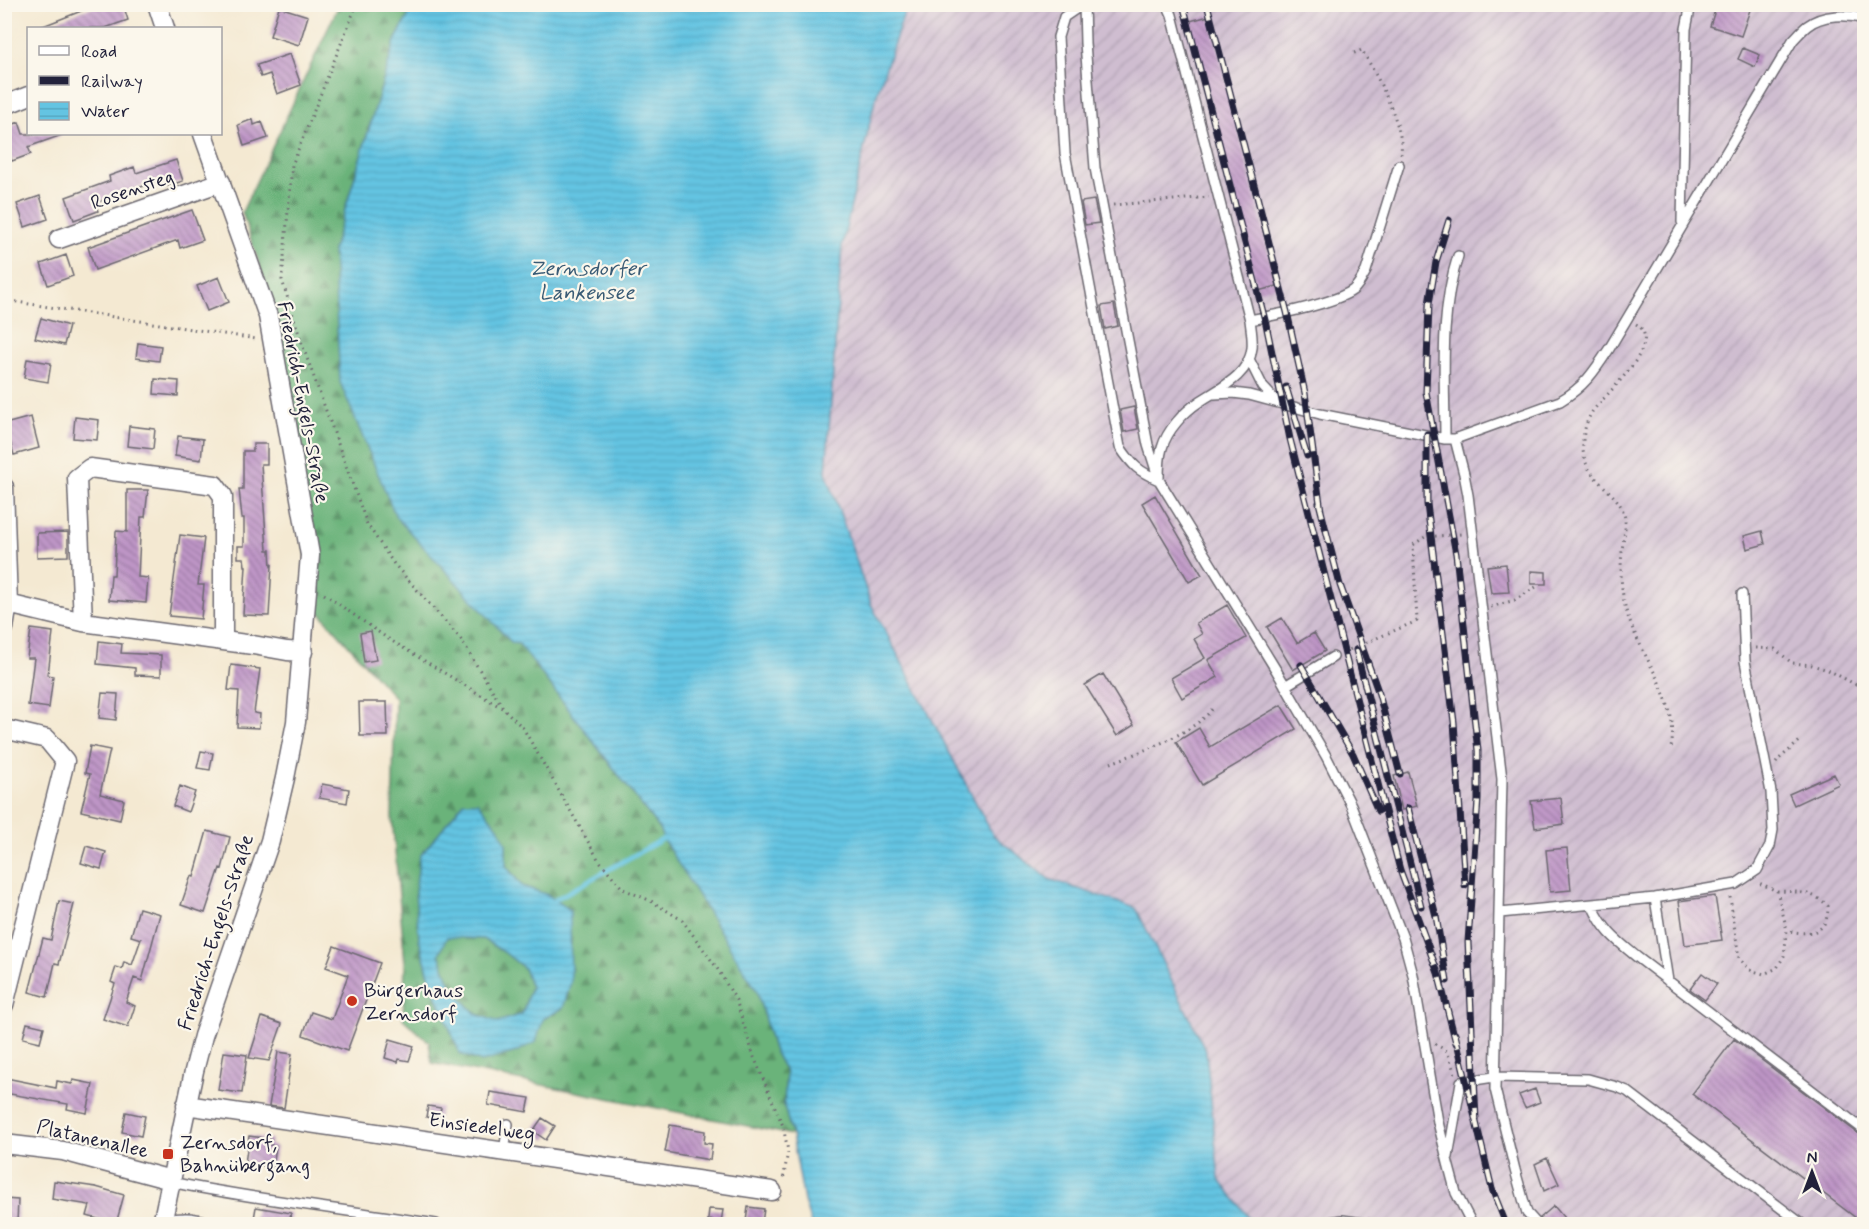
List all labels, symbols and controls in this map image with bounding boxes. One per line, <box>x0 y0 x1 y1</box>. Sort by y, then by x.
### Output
legend <box>27 27 222 135</box>
text: Road <box>81 40 117 64</box>
text: Railway <box>81 70 143 94</box>
text: Water <box>81 100 130 124</box>
street label: Rosensteg <box>87 164 178 217</box>
water label: Zernsdorfer Lankensee <box>529 255 648 307</box>
street label: Friedrich-Engels-Straße <box>268 299 335 506</box>
street label: Friedrich-Engels-Straße <box>172 831 263 1035</box>
place label: Bürgerhaus Zernsdorf <box>364 978 463 1028</box>
marker: Bürgerhaus Zernsdorf <box>345 994 359 1008</box>
street label: Einsiedelweg <box>427 1107 537 1149</box>
street label: Platanenallee <box>34 1113 151 1165</box>
place label: Zernsdorf, Bahnübergang <box>180 1130 310 1182</box>
north arrow <box>1782 1142 1842 1202</box>
marker: Zernsdorf, Bahnübergang <box>161 1147 175 1161</box>
text: N <box>1807 1148 1817 1169</box>

